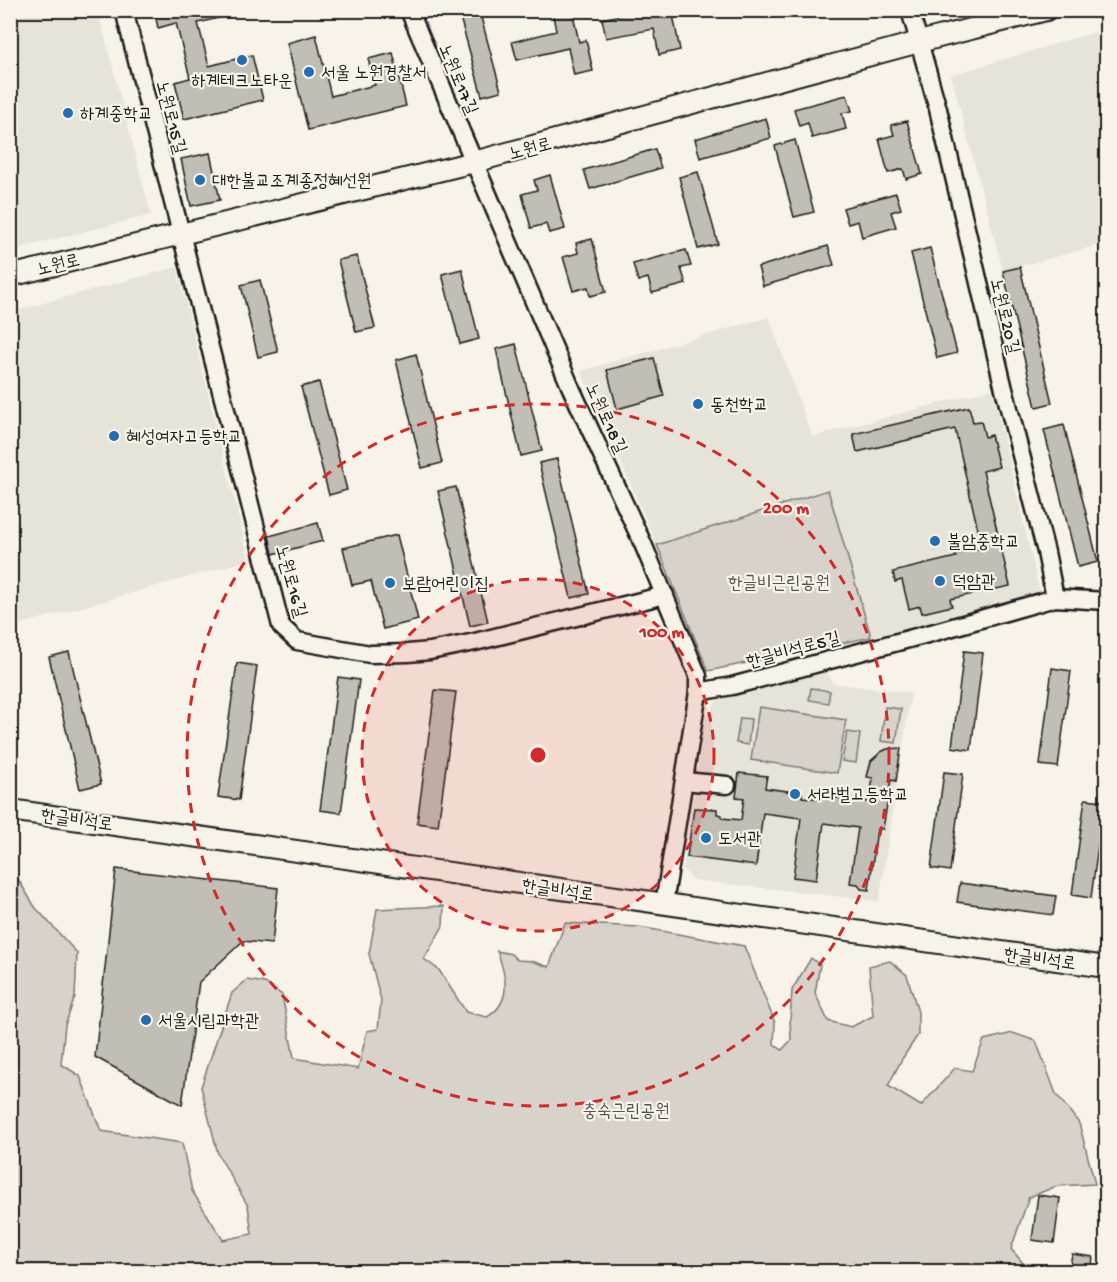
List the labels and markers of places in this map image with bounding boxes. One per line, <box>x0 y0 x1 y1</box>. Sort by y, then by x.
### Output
marker: 하계테크노타운 <box>235 53 249 67</box>
place label: 서울 노원경찰서 <box>321 64 427 85</box>
marker: 서울 노원경찰서 <box>302 65 316 79</box>
place label: 하계테크노타운 <box>191 72 293 93</box>
place label: 하계중학교 <box>80 105 152 126</box>
marker: 하계중학교 <box>61 106 75 120</box>
place label: 대한불교조계종정혜선원 <box>212 172 371 193</box>
marker: 대한불교조계종정혜선원 <box>193 173 207 187</box>
place label: 동천학교 <box>710 396 768 417</box>
marker: 동천학교 <box>691 397 705 411</box>
place label: 혜성여자고등학교 <box>126 428 242 449</box>
marker: 혜성여자고등학교 <box>107 429 121 443</box>
place label: 불암중학교 <box>947 533 1019 554</box>
marker: 불암중학교 <box>928 534 942 548</box>
place label: 덕암관 <box>952 573 995 594</box>
marker: 덕암관 <box>933 574 947 588</box>
place label: 보람어린이집 <box>402 575 489 596</box>
marker: 보람어린이집 <box>383 576 397 590</box>
centre of rings <box>528 745 548 765</box>
place label: 서라벌고등학교 <box>807 786 908 807</box>
marker: 서라벌고등학교 <box>788 787 802 801</box>
place label: 도서관 <box>718 830 761 851</box>
marker: 도서관 <box>699 831 713 845</box>
place label: 서울시립과학관 <box>158 1012 259 1033</box>
marker: 서울시립과학관 <box>139 1013 153 1027</box>

